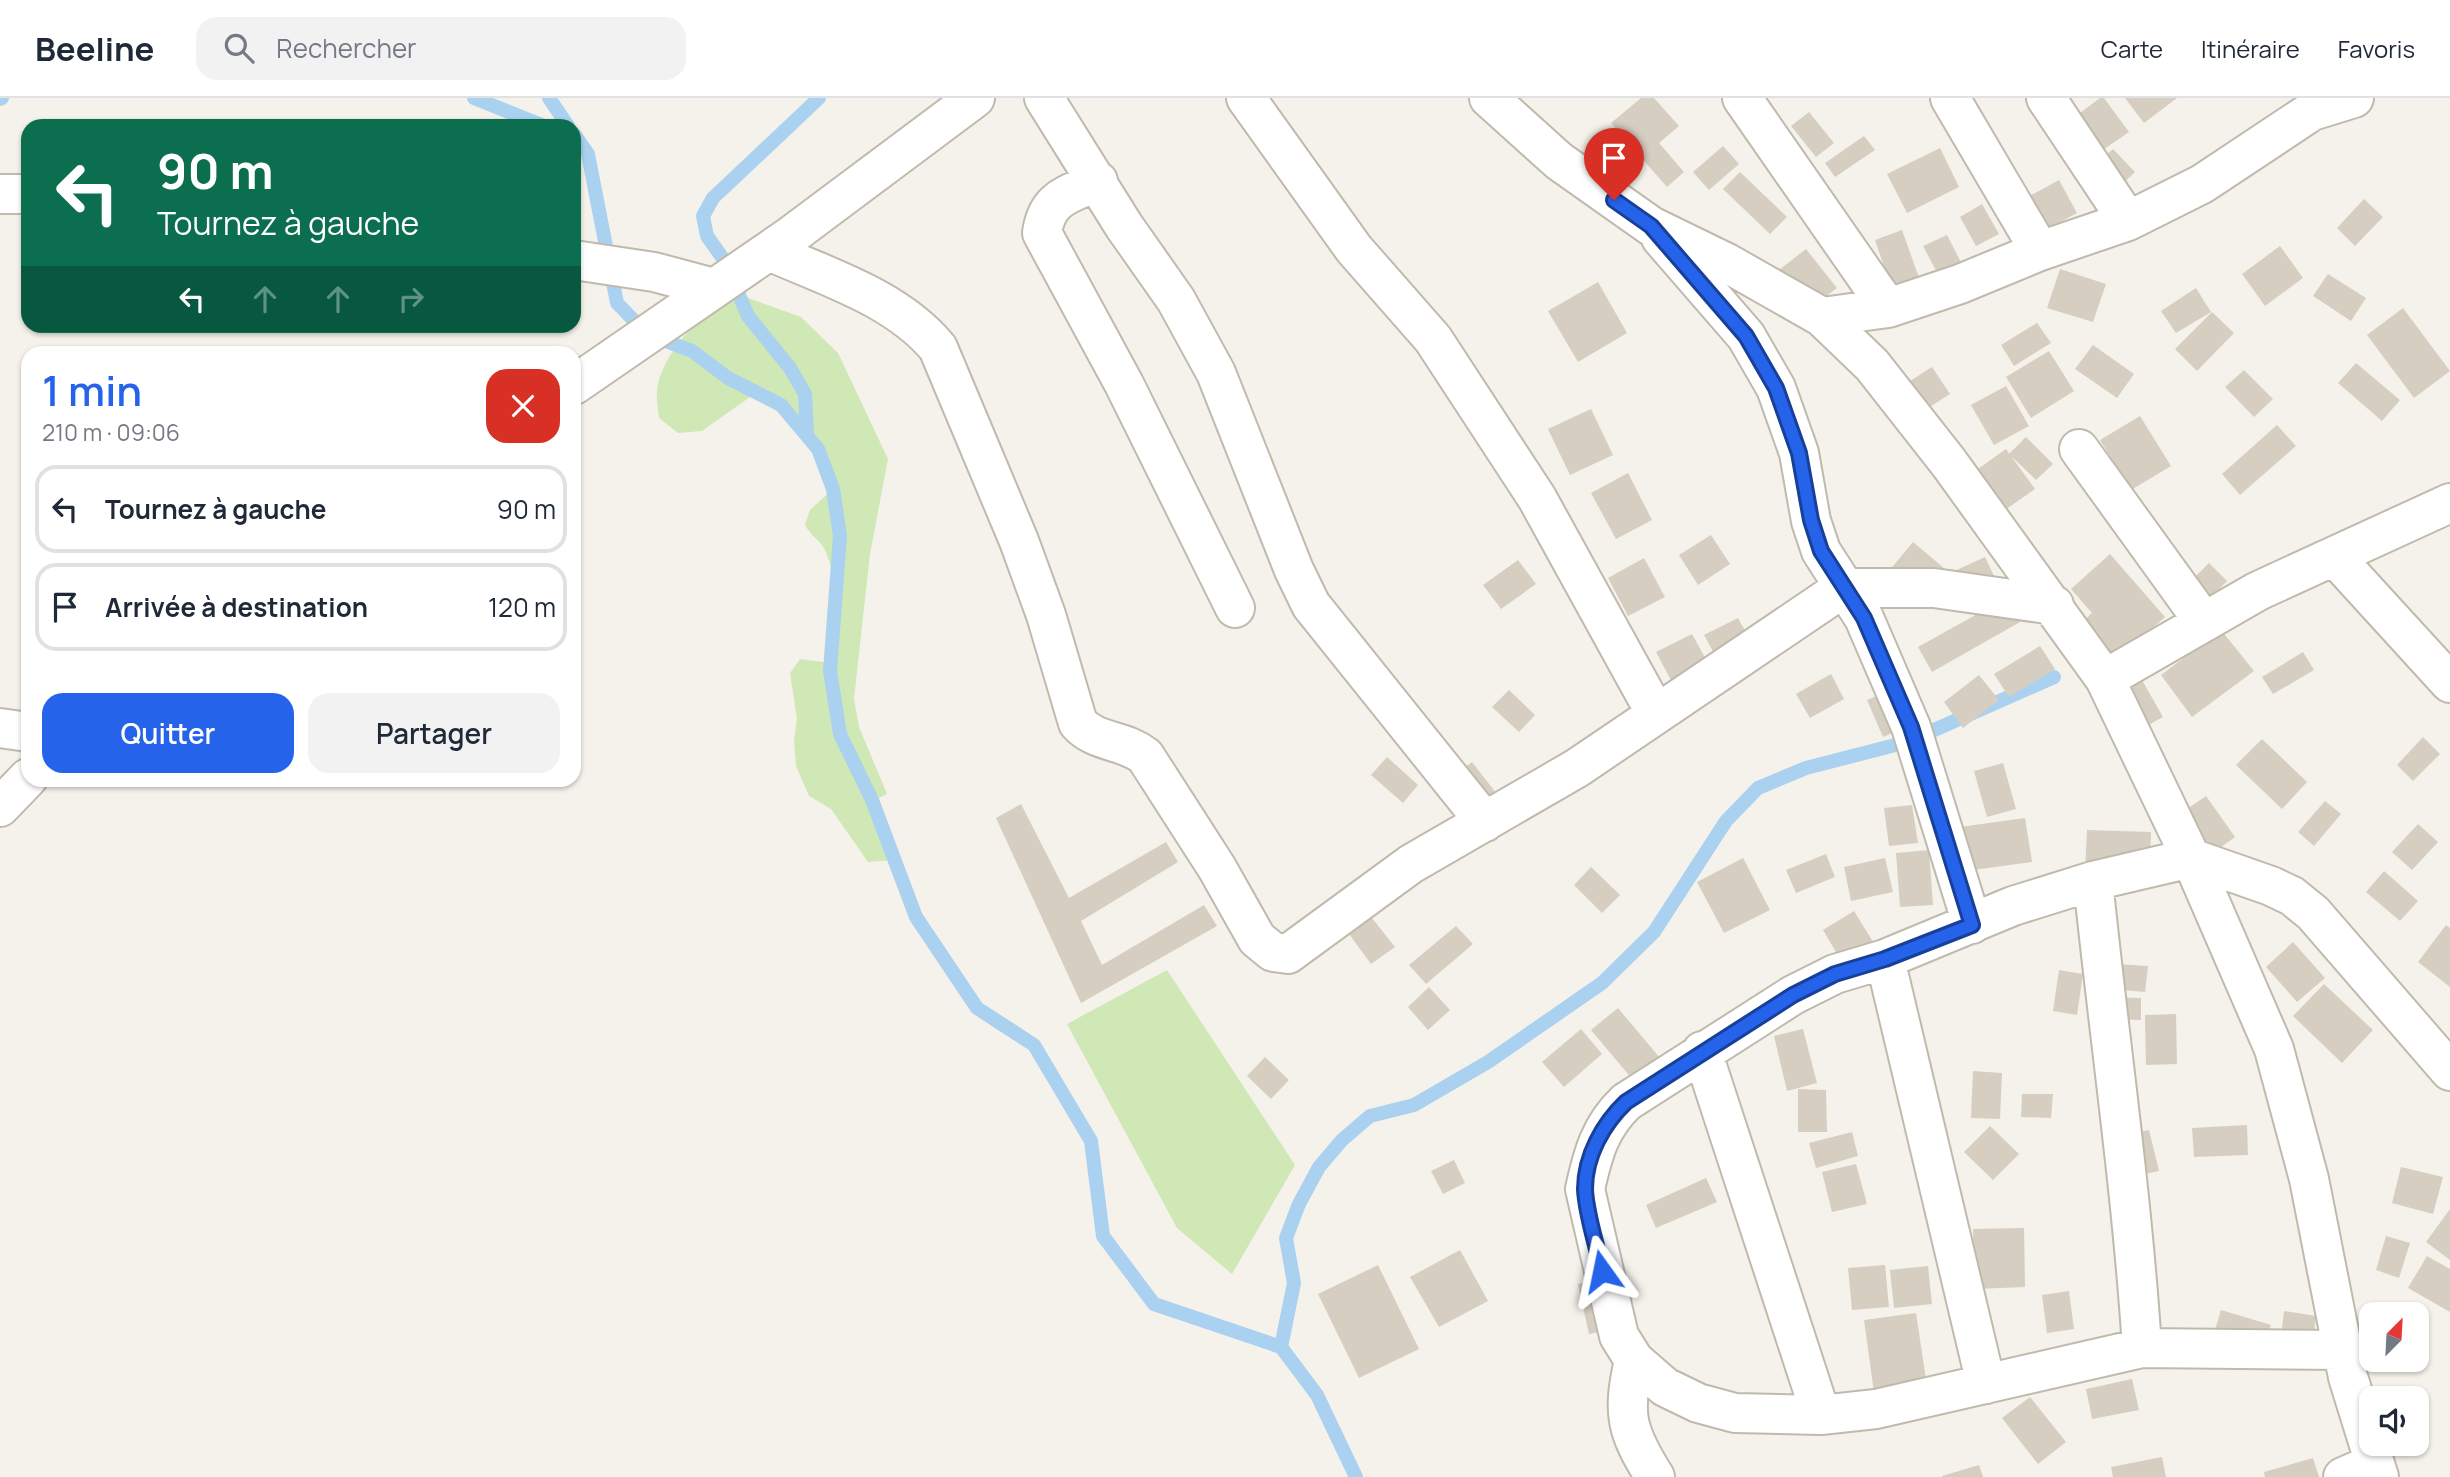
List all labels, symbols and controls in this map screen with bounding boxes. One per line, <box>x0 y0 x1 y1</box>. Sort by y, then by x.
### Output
search box <box>196 17 686 80</box>
text: Beeline <box>35 26 154 71</box>
icon: search <box>220 29 258 67</box>
text: Rechercher <box>276 30 416 66</box>
text: Carte <box>2101 32 2163 65</box>
text: Itinéraire <box>2201 32 2300 65</box>
text: Favoris <box>2338 32 2415 65</box>
pin <box>1584 128 1644 200</box>
text: 90 m <box>157 137 274 204</box>
icon: arrive <box>1595 139 1633 177</box>
icon: left <box>42 147 133 238</box>
text: Tournez à gauche <box>157 201 419 245</box>
icon: left <box>173 280 211 318</box>
icon: ahead <box>246 280 284 318</box>
icon: ahead <box>319 280 357 318</box>
icon: right <box>392 280 430 318</box>
text: 1 min <box>42 361 142 419</box>
button: close <box>486 369 560 443</box>
text: 210 m · 09:06 <box>42 416 180 448</box>
icon: left <box>46 490 84 528</box>
text: Tournez à gauche <box>105 491 326 527</box>
text: 90 m <box>497 491 556 527</box>
icon: arrive <box>46 588 84 626</box>
text: Arrivée à destination <box>105 589 368 625</box>
text: 120 m <box>488 589 556 625</box>
button: Quitter <box>42 693 294 773</box>
button: Partager <box>308 693 560 773</box>
position arrow <box>1565 1234 1639 1308</box>
north arrow <box>2359 1302 2429 1372</box>
map controls <box>2359 1302 2429 1456</box>
button: sound <box>2359 1386 2429 1456</box>

